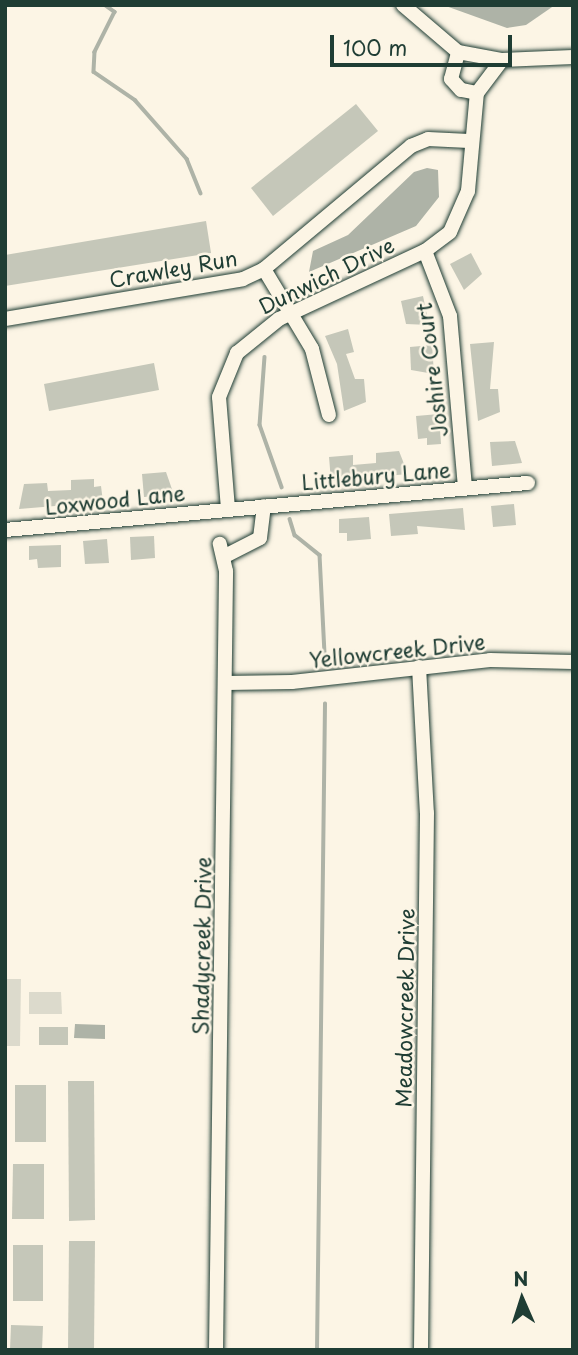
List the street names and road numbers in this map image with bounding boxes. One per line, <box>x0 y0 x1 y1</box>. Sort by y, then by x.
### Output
street label: Dunwich Drive <box>254 231 398 319</box>
street label: Crawley Run <box>106 244 240 292</box>
street label: Joshire Court <box>410 301 452 439</box>
street label: Littlebury Lane <box>300 456 452 494</box>
street label: Loxwood Lane <box>43 479 187 519</box>
street label: Yellowcreek Drive <box>306 628 488 672</box>
street label: Shadycreek Drive <box>187 856 215 1036</box>
street label: Meadowcreek Drive <box>390 907 418 1109</box>

